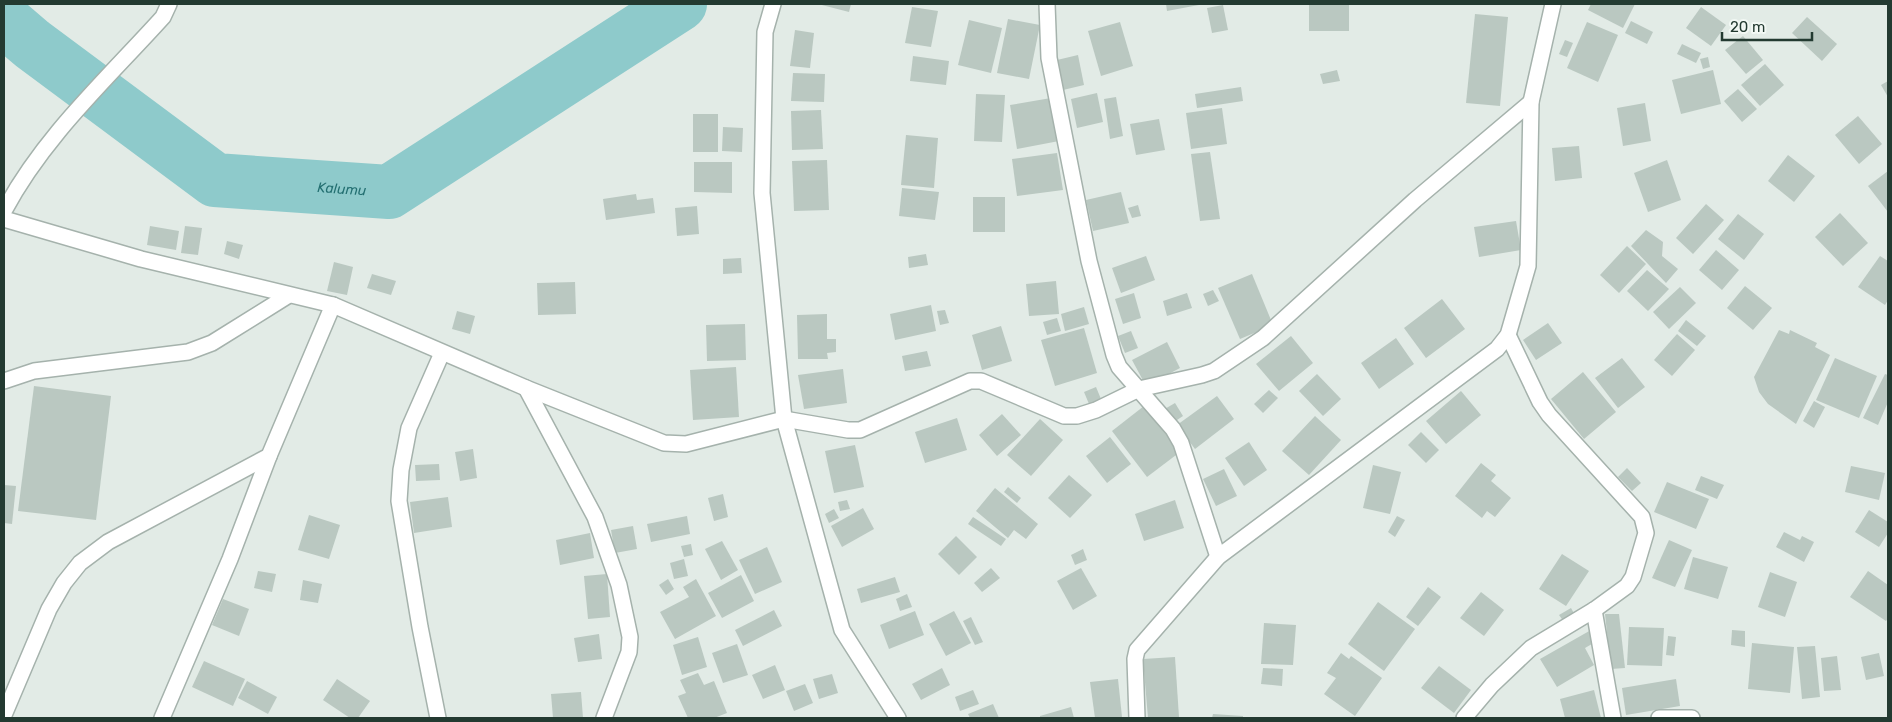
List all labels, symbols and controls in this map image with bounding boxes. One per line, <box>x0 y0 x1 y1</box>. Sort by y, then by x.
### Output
scale bar <box>1722 10 1812 42</box>
text: 20 m <box>1730 18 1765 36</box>
water label: Kalumu <box>317 179 367 199</box>

